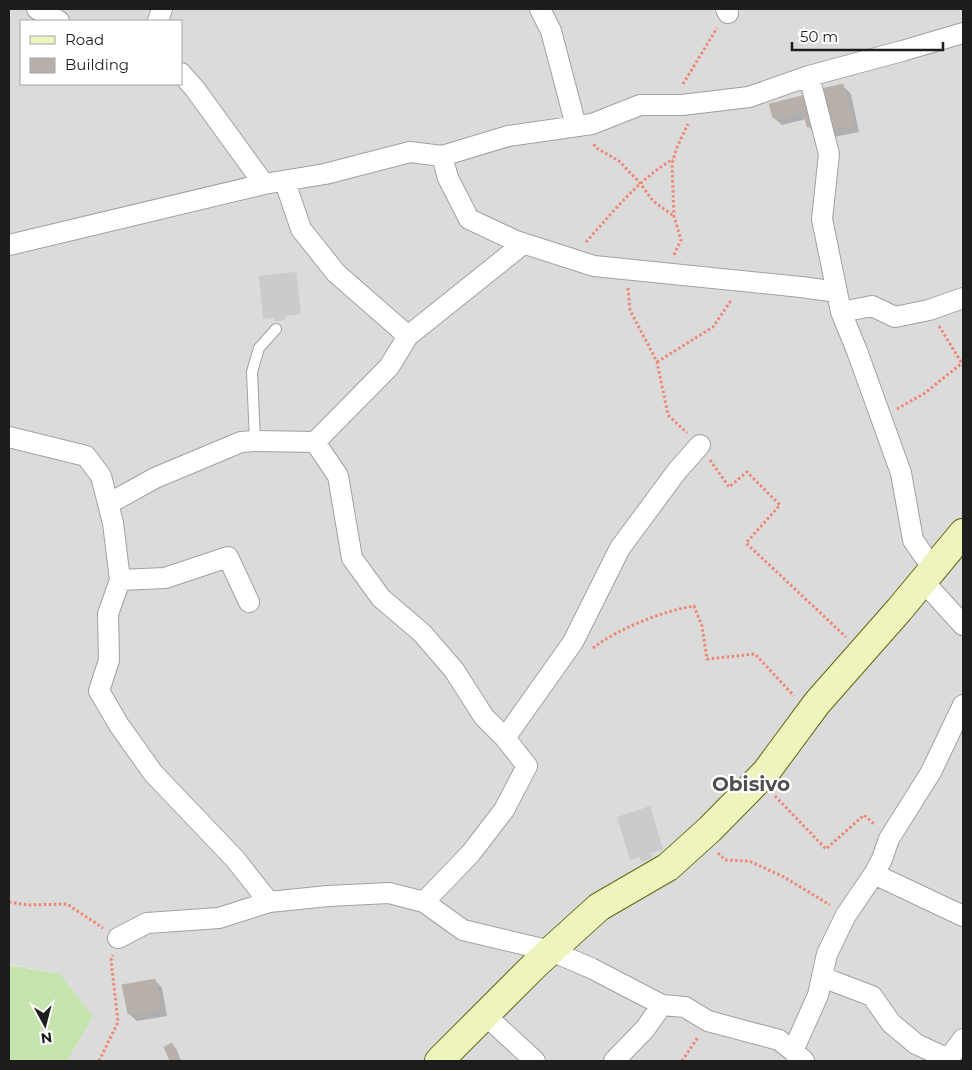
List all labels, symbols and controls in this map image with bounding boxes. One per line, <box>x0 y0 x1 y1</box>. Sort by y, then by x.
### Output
legend <box>20 20 182 85</box>
scale bar <box>792 20 943 52</box>
text: 50 m <box>800 27 838 46</box>
text: Road <box>65 30 104 49</box>
text: Building <box>65 55 129 74</box>
district label: Obisivo <box>712 772 790 796</box>
north arrow <box>20 1000 70 1050</box>
text: N <box>40 1028 53 1048</box>

